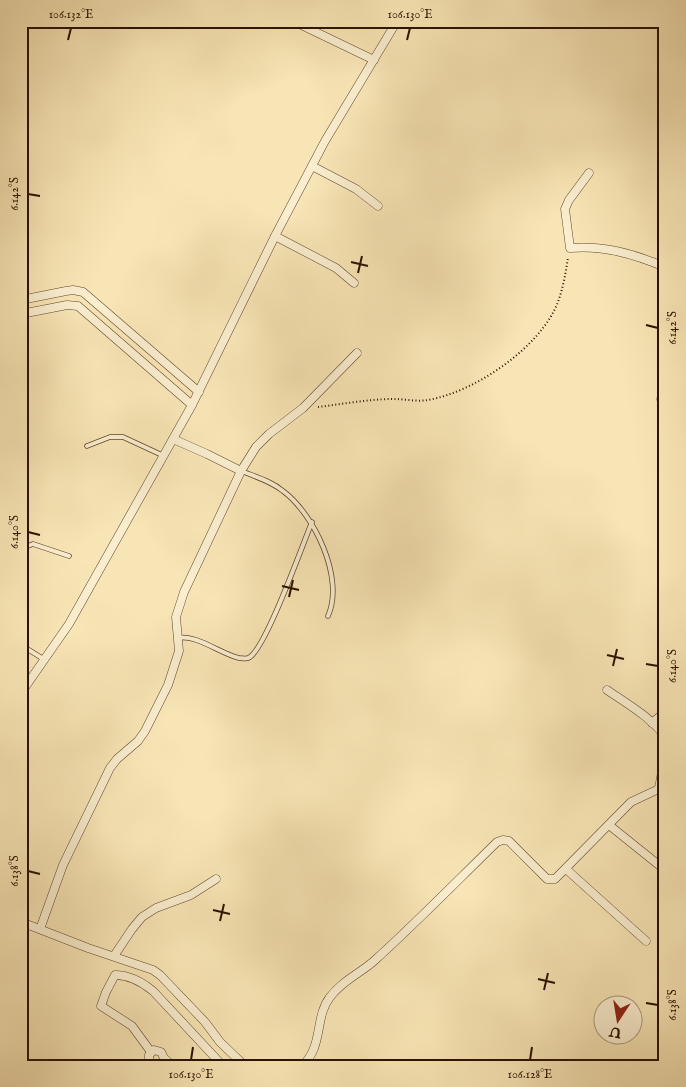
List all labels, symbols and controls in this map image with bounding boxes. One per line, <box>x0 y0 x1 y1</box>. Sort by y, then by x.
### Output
text: 106.132°E <box>49 7 93 22</box>
text: 106.130°E <box>388 7 432 22</box>
text: 6.142°S <box>7 177 22 211</box>
text: 6.142°S <box>665 311 680 345</box>
text: 6.140°S <box>7 515 22 549</box>
text: 6.140°S <box>665 649 680 683</box>
text: 6.138°S <box>7 855 22 887</box>
text: 6.138°S <box>665 989 680 1021</box>
north arrow <box>594 994 644 1044</box>
text: U <box>607 1021 624 1042</box>
text: 106.130°E <box>169 1067 213 1082</box>
text: 106.128°E <box>508 1067 552 1082</box>

